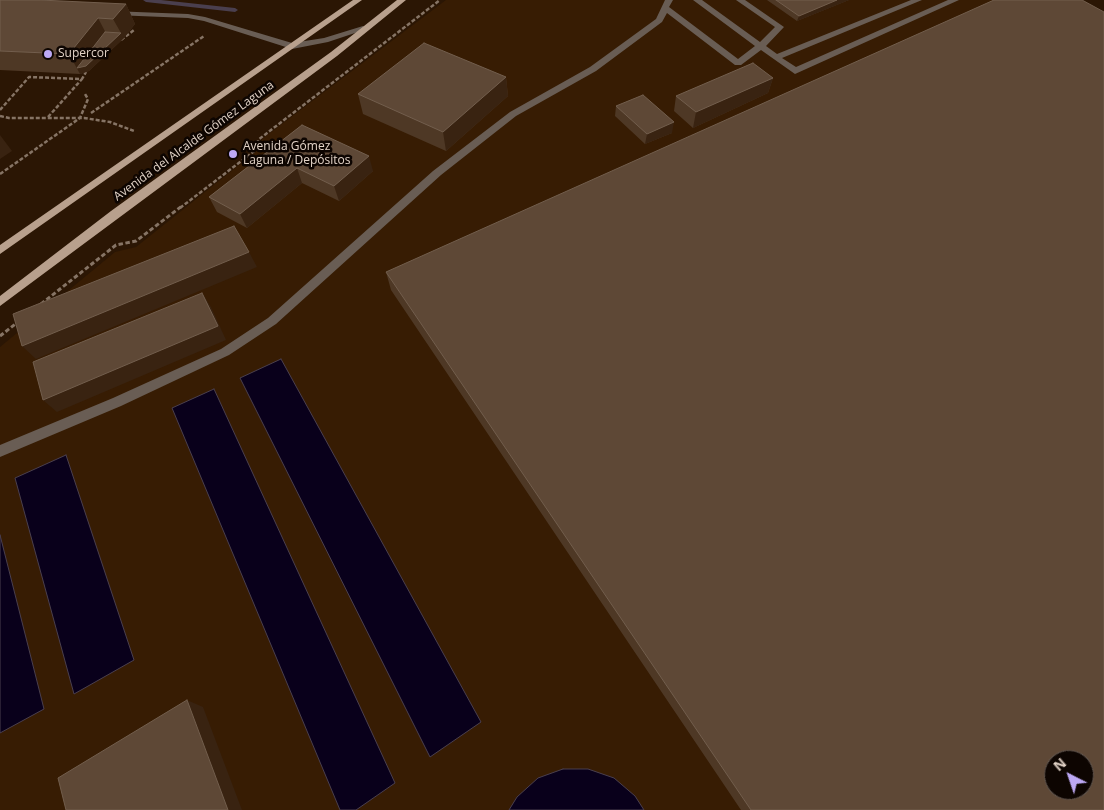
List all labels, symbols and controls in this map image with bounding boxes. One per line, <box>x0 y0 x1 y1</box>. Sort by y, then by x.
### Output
place label: Supercor <box>58 47 109 61</box>
marker: Supercor <box>42 48 54 60</box>
street label: Avenida del Alcalde Gómez Laguna <box>111 78 277 204</box>
place label: Avenida Gómez Laguna / Depósitos <box>243 140 350 168</box>
marker: Avenida Gómez Laguna / Depósitos <box>227 148 239 160</box>
north arrow <box>1044 750 1094 800</box>
text: N <box>1049 753 1070 775</box>

